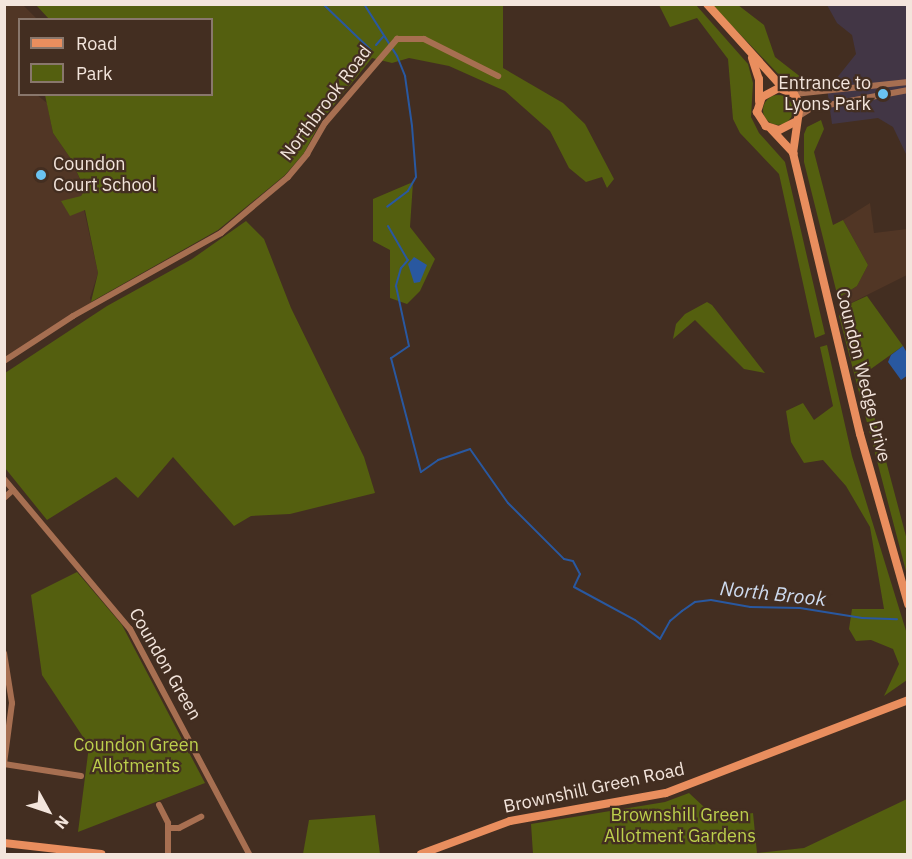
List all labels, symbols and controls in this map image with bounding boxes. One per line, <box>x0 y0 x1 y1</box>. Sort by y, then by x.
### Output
legend <box>18 18 213 96</box>
text: Road <box>76 32 117 55</box>
street label: Northbrook Road <box>276 41 376 165</box>
text: Park <box>76 62 112 85</box>
place label: Entrance to Lyons Park <box>778 73 871 116</box>
marker: Entrance to Lyons Park <box>876 87 890 101</box>
place label: Coundon Court School <box>53 154 157 196</box>
marker: Coundon Court School <box>34 168 48 182</box>
street label: Coundon Wedge Drive <box>831 286 895 464</box>
water label: North Brook <box>719 575 827 611</box>
street label: Coundon Green <box>124 604 206 724</box>
park label: Coundon Green Allotments <box>73 735 199 777</box>
street label: Brownshill Green Road <box>502 758 686 818</box>
north arrow <box>18 781 78 841</box>
park label: Brownshill Green Allotment Gardens <box>604 805 756 848</box>
text: N <box>50 812 73 833</box>

